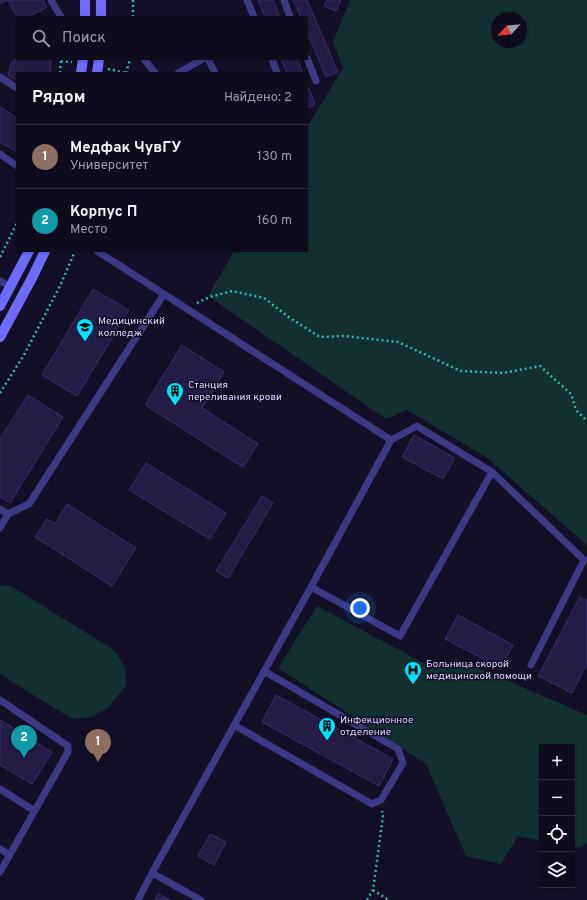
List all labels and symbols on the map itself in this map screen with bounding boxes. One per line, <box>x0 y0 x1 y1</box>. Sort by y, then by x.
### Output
north arrow <box>491 12 527 48</box>
place label: Медицинский колледж <box>98 315 165 340</box>
school or university icon: Медицинский колледж <box>75 317 95 342</box>
place label: Станция переливания крови <box>188 379 282 404</box>
building icon: Станция переливания крови <box>165 381 185 406</box>
your location <box>350 598 370 618</box>
place label: Больница скорой медицинской помощи <box>426 658 532 683</box>
hospital icon: Больница скорой медицинской помощи <box>403 660 423 685</box>
place label: Инфекционное отделение <box>340 714 413 739</box>
building icon: Инфекционное отделение <box>317 716 337 741</box>
pin: 2 <box>11 725 37 758</box>
pin: 1 <box>85 729 111 762</box>

